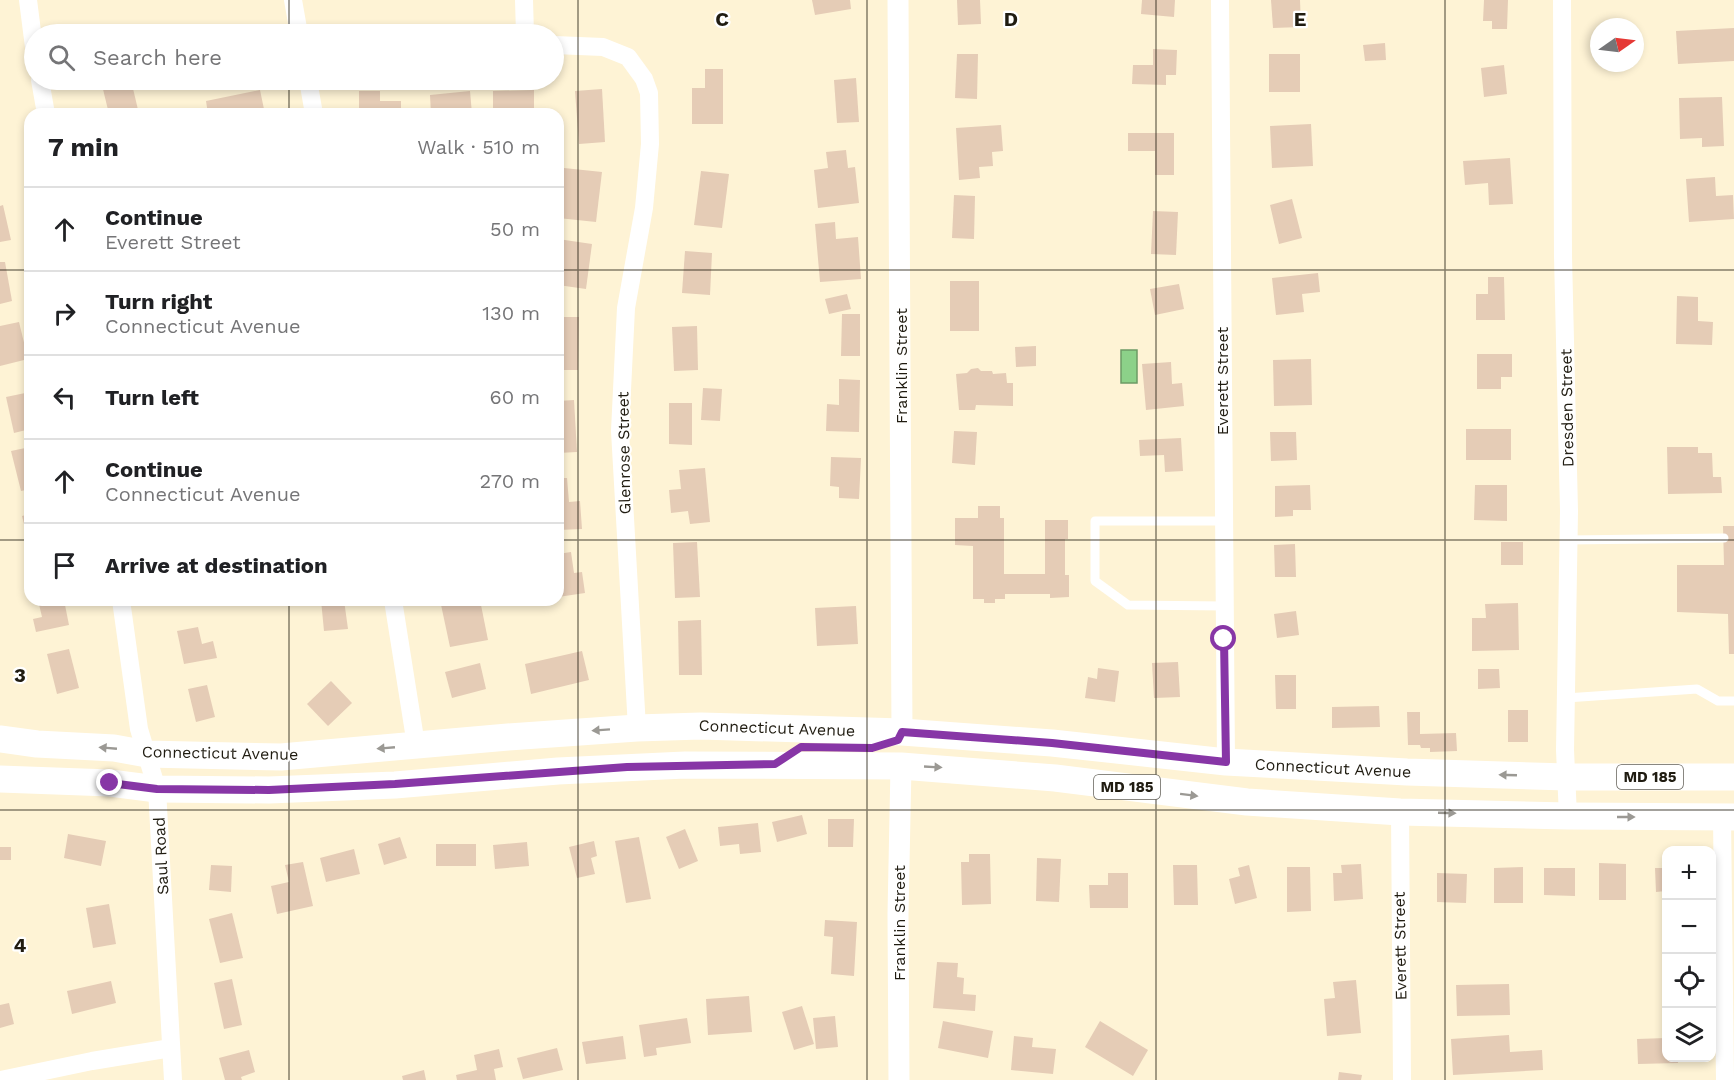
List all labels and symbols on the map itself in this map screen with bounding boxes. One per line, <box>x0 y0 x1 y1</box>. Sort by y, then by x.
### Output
text: C <box>715 7 729 31</box>
text: D <box>1004 7 1018 31</box>
text: E <box>1294 7 1306 31</box>
north arrow <box>1590 18 1644 72</box>
street label: Franklin Street <box>892 308 911 424</box>
street label: Everett Street <box>1213 326 1232 435</box>
street label: Dresden Street <box>1556 348 1578 467</box>
street label: Glenrose Street <box>613 391 635 515</box>
route start <box>1210 625 1236 651</box>
text: 3 <box>14 663 26 687</box>
street label: Connecticut Avenue <box>698 716 856 740</box>
one-way arrow <box>592 726 611 735</box>
street label: Connecticut Avenue <box>142 742 298 764</box>
one-way arrow <box>99 743 118 753</box>
one-way arrow <box>377 743 396 753</box>
street label: Connecticut Avenue <box>1254 754 1412 782</box>
one-way arrow <box>923 763 942 772</box>
road number: MD 185 <box>1617 765 1683 789</box>
route end <box>96 769 122 795</box>
one-way arrow <box>1499 770 1518 780</box>
road number: MD 185 <box>1094 775 1160 799</box>
one-way arrow <box>1180 790 1199 800</box>
one-way arrow <box>1437 809 1456 818</box>
one-way arrow <box>1617 812 1636 822</box>
street label: Saul Road <box>149 817 173 895</box>
street label: Franklin Street <box>890 865 909 981</box>
street label: Everett Street <box>1390 891 1410 1000</box>
text: 4 <box>14 933 27 957</box>

